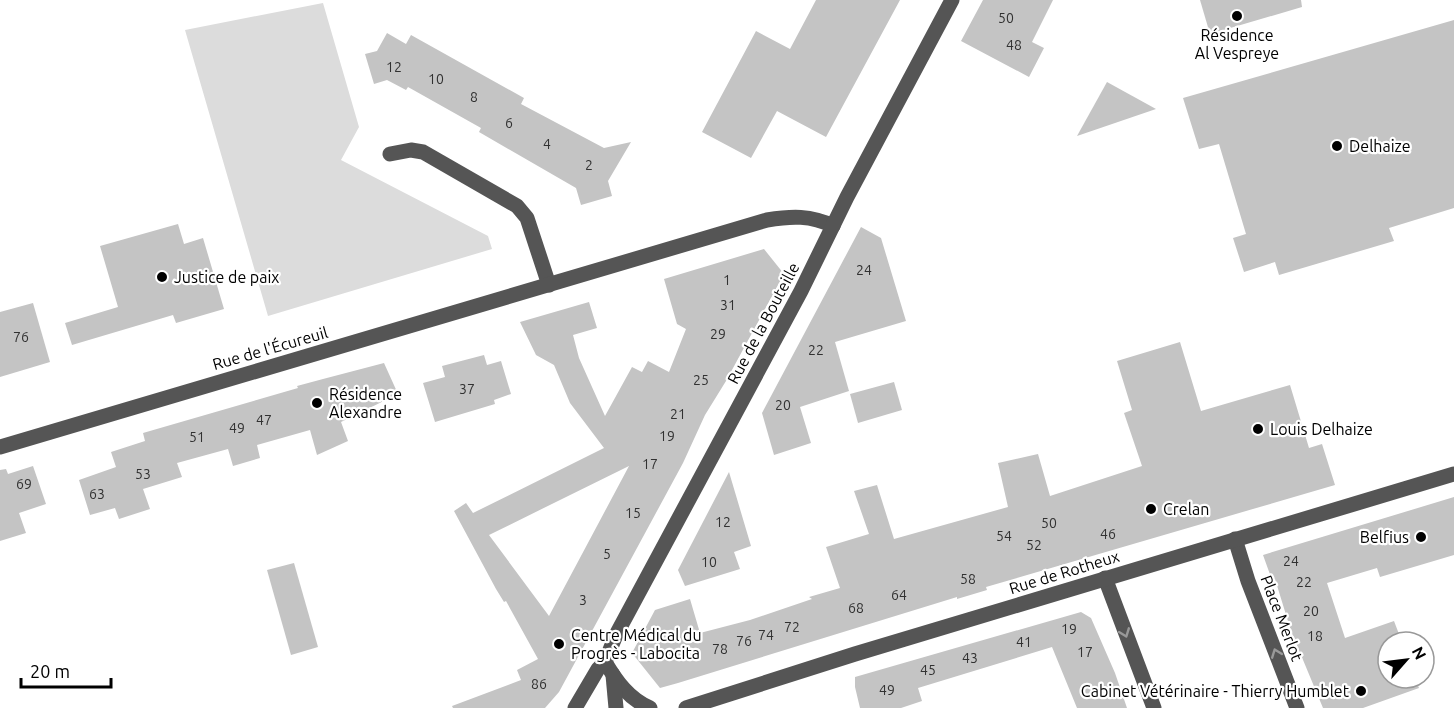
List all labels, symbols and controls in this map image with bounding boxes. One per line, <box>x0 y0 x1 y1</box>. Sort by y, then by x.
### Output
marker: Résidence Al Vespreye <box>1230 9 1244 23</box>
house number: 50 <box>998 10 1014 26</box>
place label: Résidence Al Vespreye <box>1195 26 1279 62</box>
house number: 48 <box>1006 37 1022 53</box>
house number: 12 <box>386 59 402 75</box>
house number: 10 <box>428 71 444 87</box>
house number: 8 <box>470 89 478 105</box>
house number: 6 <box>505 115 513 131</box>
house number: 4 <box>543 136 551 152</box>
place label: Delhaize <box>1349 137 1411 155</box>
marker: Delhaize <box>1330 139 1344 153</box>
house number: 2 <box>585 157 593 173</box>
street label: Rue de la Bouteille <box>723 259 803 387</box>
house number: 24 <box>856 262 872 278</box>
place label: Justice de paix <box>174 268 279 286</box>
marker: Justice de paix <box>155 270 169 284</box>
house number: 1 <box>723 272 731 288</box>
house number: 31 <box>720 297 736 313</box>
street label: Rue de l'Écureuil <box>210 321 330 373</box>
house number: 29 <box>710 326 726 342</box>
house number: 76 <box>13 329 29 345</box>
house number: 22 <box>808 342 824 358</box>
house number: 25 <box>693 372 709 388</box>
house number: 37 <box>459 381 475 397</box>
place label: Résidence Alexandre <box>329 385 402 421</box>
marker: Résidence Alexandre <box>310 396 324 410</box>
house number: 20 <box>775 397 791 413</box>
house number: 21 <box>670 406 686 422</box>
house number: 47 <box>256 412 272 428</box>
house number: 49 <box>229 420 245 436</box>
place label: Louis Delhaize <box>1270 420 1373 438</box>
marker: Louis Delhaize <box>1251 422 1265 436</box>
house number: 19 <box>659 428 675 444</box>
house number: 51 <box>189 429 205 445</box>
house number: 17 <box>642 456 658 472</box>
house number: 53 <box>135 466 151 482</box>
house number: 69 <box>16 476 32 492</box>
house number: 63 <box>89 486 105 502</box>
place label: Crelan <box>1163 500 1209 518</box>
marker: Crelan <box>1144 502 1158 516</box>
house number: 15 <box>625 505 641 521</box>
house number: 12 <box>715 514 731 530</box>
house number: 50 <box>1041 515 1057 531</box>
house number: 46 <box>1100 526 1116 542</box>
house number: 54 <box>996 528 1012 544</box>
place label: Belfius <box>1360 528 1409 546</box>
marker: Belfius <box>1414 530 1428 544</box>
house number: 52 <box>1026 537 1042 553</box>
house number: 5 <box>603 546 611 562</box>
street label: Rue de Rotheux <box>1007 547 1121 597</box>
house number: 24 <box>1283 553 1299 569</box>
house number: 10 <box>701 554 717 570</box>
house number: 58 <box>960 571 976 587</box>
street label: Place Merlot <box>1257 573 1307 664</box>
house number: 22 <box>1296 574 1312 590</box>
house number: 64 <box>891 587 907 603</box>
house number: 3 <box>579 592 587 608</box>
house number: 68 <box>848 600 864 616</box>
house number: 20 <box>1303 603 1319 619</box>
house number: 72 <box>784 619 800 635</box>
house number: 19 <box>1061 621 1077 637</box>
place label: Centre Médical du Progrès - Labocita <box>571 626 702 662</box>
house number: 74 <box>758 627 774 643</box>
one-way arrow <box>1118 627 1130 638</box>
house number: 18 <box>1307 628 1323 644</box>
north arrow <box>1376 630 1436 690</box>
house number: 76 <box>736 633 752 649</box>
house number: 41 <box>1016 634 1032 650</box>
marker: Centre Médical du Progrès - Labocita <box>552 637 566 651</box>
house number: 78 <box>712 641 728 657</box>
text: N <box>1408 643 1430 662</box>
house number: 17 <box>1077 644 1093 660</box>
one-way arrow <box>1271 649 1283 660</box>
house number: 43 <box>962 650 978 666</box>
scale bar <box>21 651 111 689</box>
text: 20 m <box>30 661 70 681</box>
house number: 45 <box>920 662 936 678</box>
house number: 86 <box>531 676 547 692</box>
house number: 49 <box>879 682 895 698</box>
place label: Cabinet Vétérinaire - Thierry Humblet <box>1081 682 1350 700</box>
marker: Cabinet Vétérinaire - Thierry Humblet <box>1354 684 1368 698</box>

